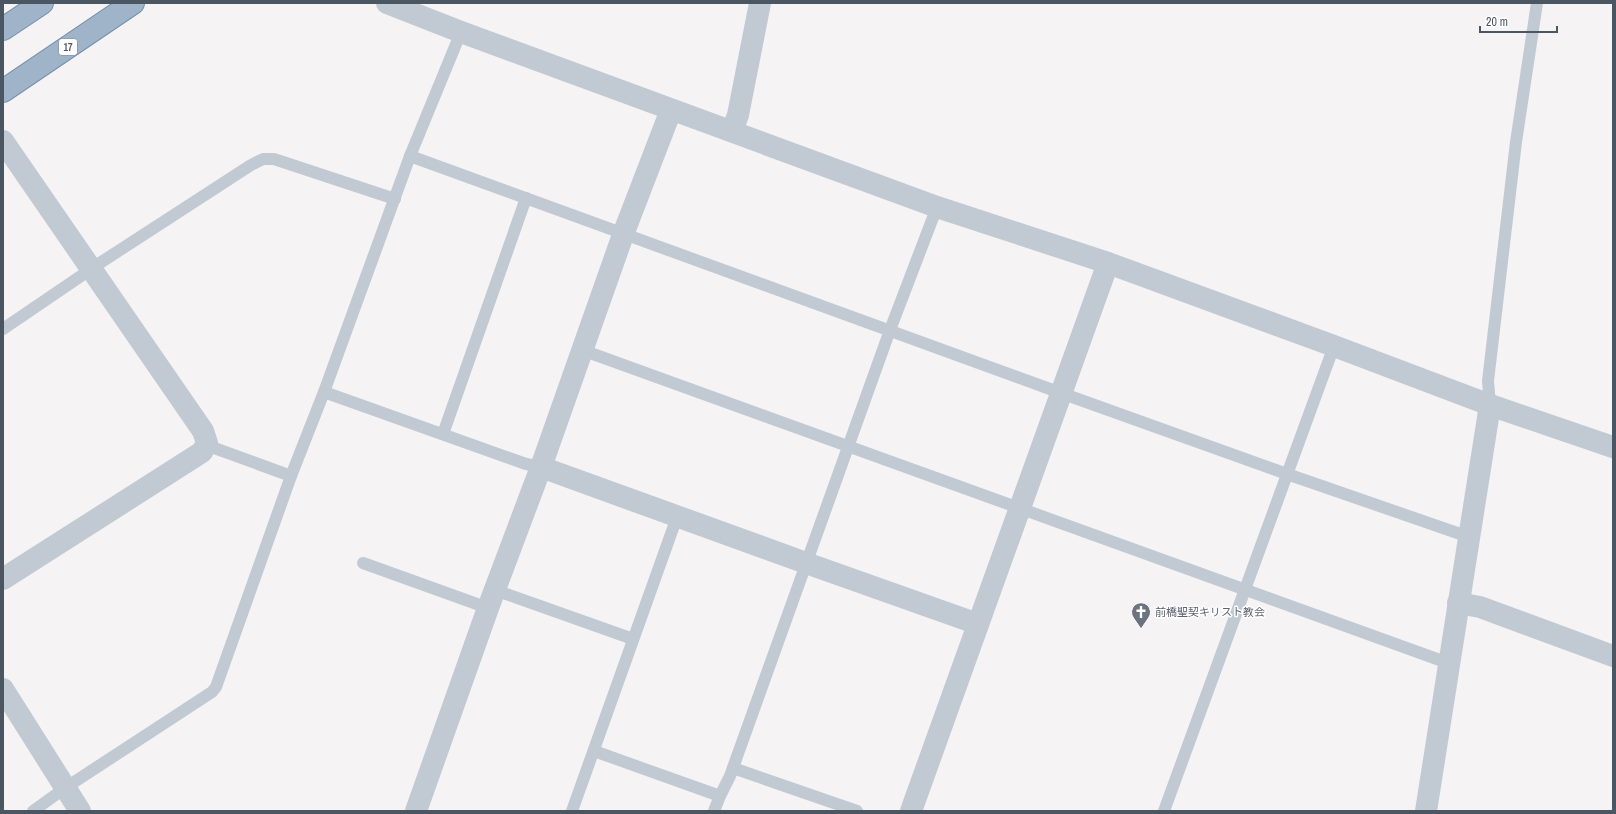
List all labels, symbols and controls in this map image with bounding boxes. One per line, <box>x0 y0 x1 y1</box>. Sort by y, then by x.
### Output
scale bar <box>1480 8 1557 34</box>
text: 20 m <box>1486 14 1508 30</box>
road number: 17 <box>59 39 77 55</box>
church icon: 前橋聖契キリスト教会 <box>1130 601 1152 629</box>
place label: 前橋聖契キリスト教会 <box>1155 605 1265 619</box>

